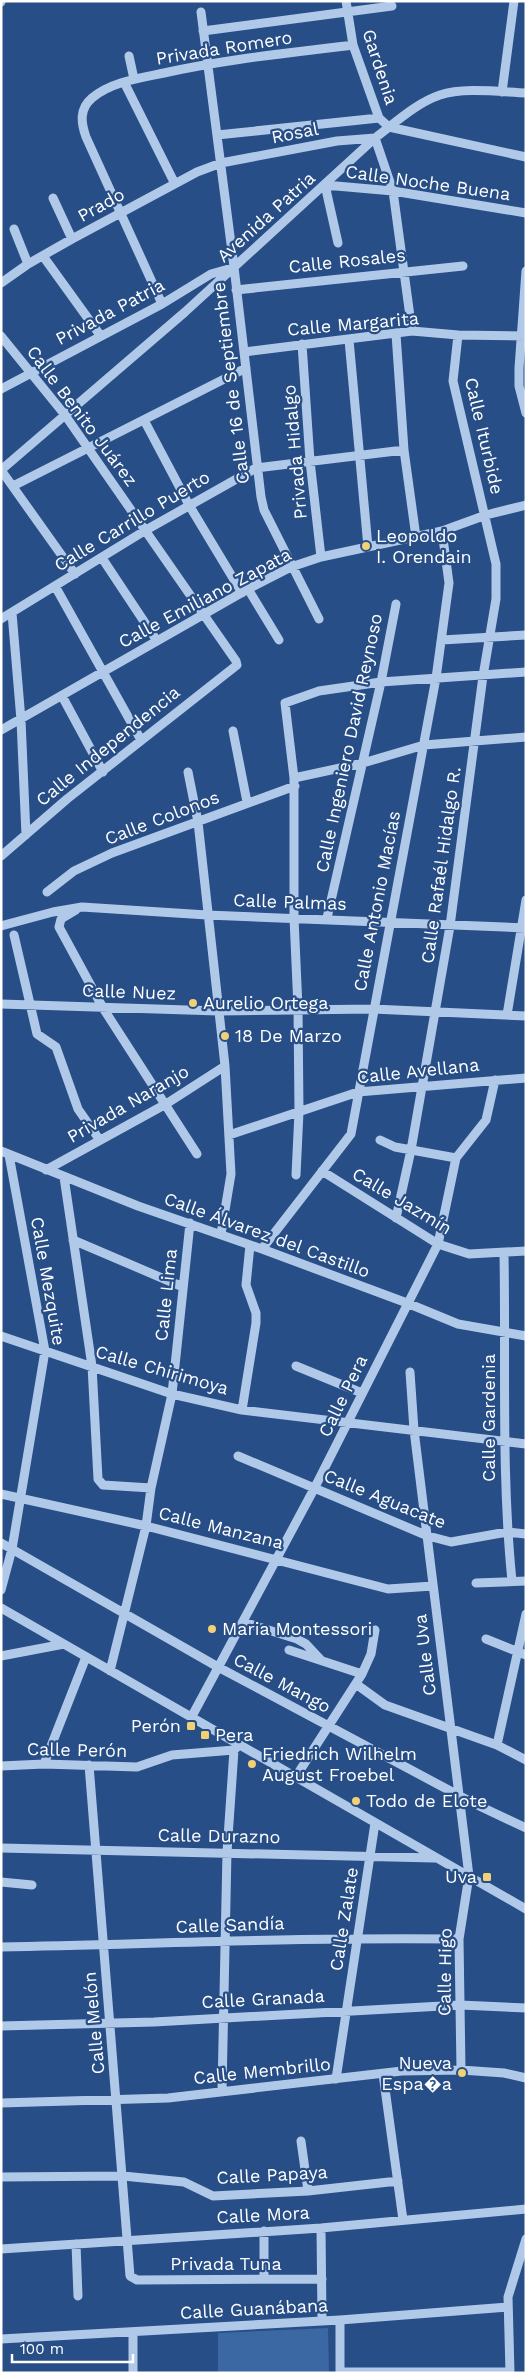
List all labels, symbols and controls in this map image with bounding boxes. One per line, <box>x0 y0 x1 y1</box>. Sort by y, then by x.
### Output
street label: Privada Romero <box>154 26 293 69</box>
street label: Gardenia <box>358 26 403 107</box>
street label: Rosal <box>270 118 321 147</box>
street label: Calle Noche Buena <box>344 161 512 204</box>
street label: Avenida Patria <box>212 167 319 266</box>
street label: Prado <box>74 183 128 226</box>
street label: Calle Rosales <box>287 244 407 277</box>
street label: Privada Patria <box>52 274 168 349</box>
street label: Calle 16 de Septiembre <box>208 281 253 485</box>
street label: Calle Margarita <box>286 307 420 340</box>
street label: Calle Benito Juárez <box>23 341 142 490</box>
street label: Calle Iturbide <box>461 375 508 496</box>
street label: Privada Hidalgo <box>278 384 311 520</box>
street label: Calle Carrillo Puerto <box>50 466 213 575</box>
place label: Leopoldo I. Orendain <box>376 525 472 567</box>
marker: Leopoldo I. Orendain <box>360 540 372 552</box>
street label: Calle Emiliano Zapata <box>115 543 295 652</box>
street label: Calle Ingeniero David Reynoso <box>311 611 386 874</box>
street label: Calle Independencia <box>32 681 184 810</box>
street label: Calle Rafaél Hidalgo R. <box>416 765 465 965</box>
street label: Calle Colonos <box>102 786 222 849</box>
street label: Calle Antonio Macías <box>349 809 404 993</box>
street label: Calle Palmas <box>233 889 347 914</box>
street label: Calle Nuez <box>82 979 176 1004</box>
place label: Aurelio Ortega <box>203 992 328 1013</box>
marker: Aurelio Ortega <box>187 997 199 1009</box>
place label: 18 De Marzo <box>235 1025 342 1046</box>
marker: 18 De Marzo <box>219 1030 231 1042</box>
street label: Calle Avellana <box>356 1054 480 1087</box>
street label: Privada Naranjo <box>63 1060 192 1147</box>
street label: Calle Jazmín <box>349 1163 456 1239</box>
street label: Calle Álvarez del Castillo <box>161 1187 373 1282</box>
street label: Calle Mezquite <box>27 1215 70 1347</box>
street label: Calle Lima <box>150 1248 181 1342</box>
street label: Calle Chirimoya <box>93 1340 231 1399</box>
street label: Calle Pera <box>314 1351 371 1440</box>
street label: Calle Gardenia <box>478 1354 499 1482</box>
street label: Calle Aguacate <box>321 1464 449 1533</box>
street label: Calle Manzana <box>157 1502 286 1553</box>
street label: Calle Uva <box>409 1613 440 1697</box>
place label: Maria Montessori <box>222 1618 372 1639</box>
marker: Maria Montessori <box>206 1623 218 1635</box>
street label: Calle Mango <box>230 1648 334 1717</box>
place label: Perón <box>131 1715 181 1736</box>
marker: Perón <box>185 1720 197 1732</box>
place label: Pera <box>215 1724 253 1745</box>
marker: Pera <box>199 1729 211 1741</box>
street label: Calle Perón <box>27 1738 127 1761</box>
place label: Friedrich Wilhelm August Froebel <box>262 1743 417 1785</box>
marker: Friedrich Wilhelm August Froebel <box>246 1758 258 1770</box>
place label: Todo de Elote <box>366 1790 487 1811</box>
marker: Todo de Elote <box>350 1795 362 1807</box>
street label: Calle Durazno <box>157 1824 281 1847</box>
street label: Calle Zalate <box>325 1865 362 1972</box>
place label: Uva <box>445 1866 477 1887</box>
marker: Uva <box>481 1871 493 1883</box>
street label: Calle Sandía <box>175 1912 285 1937</box>
street label: Calle Higo <box>433 1928 456 2016</box>
street label: Calle Melón <box>79 1971 108 2075</box>
street label: Calle Granada <box>201 1985 325 2012</box>
place label: Nueva Espa�a <box>381 2052 452 2094</box>
street label: Calle Membrillo <box>192 2053 332 2088</box>
marker: Nueva Espa�a <box>456 2067 468 2079</box>
street label: Calle Papaya <box>216 2161 328 2188</box>
street label: Calle Mora <box>216 2202 310 2227</box>
street label: Privada Tuna <box>170 2253 282 2274</box>
street label: Calle Guanábana <box>179 2294 329 2323</box>
scale bar <box>12 2332 134 2364</box>
text: 100 m <box>20 2340 64 2358</box>

